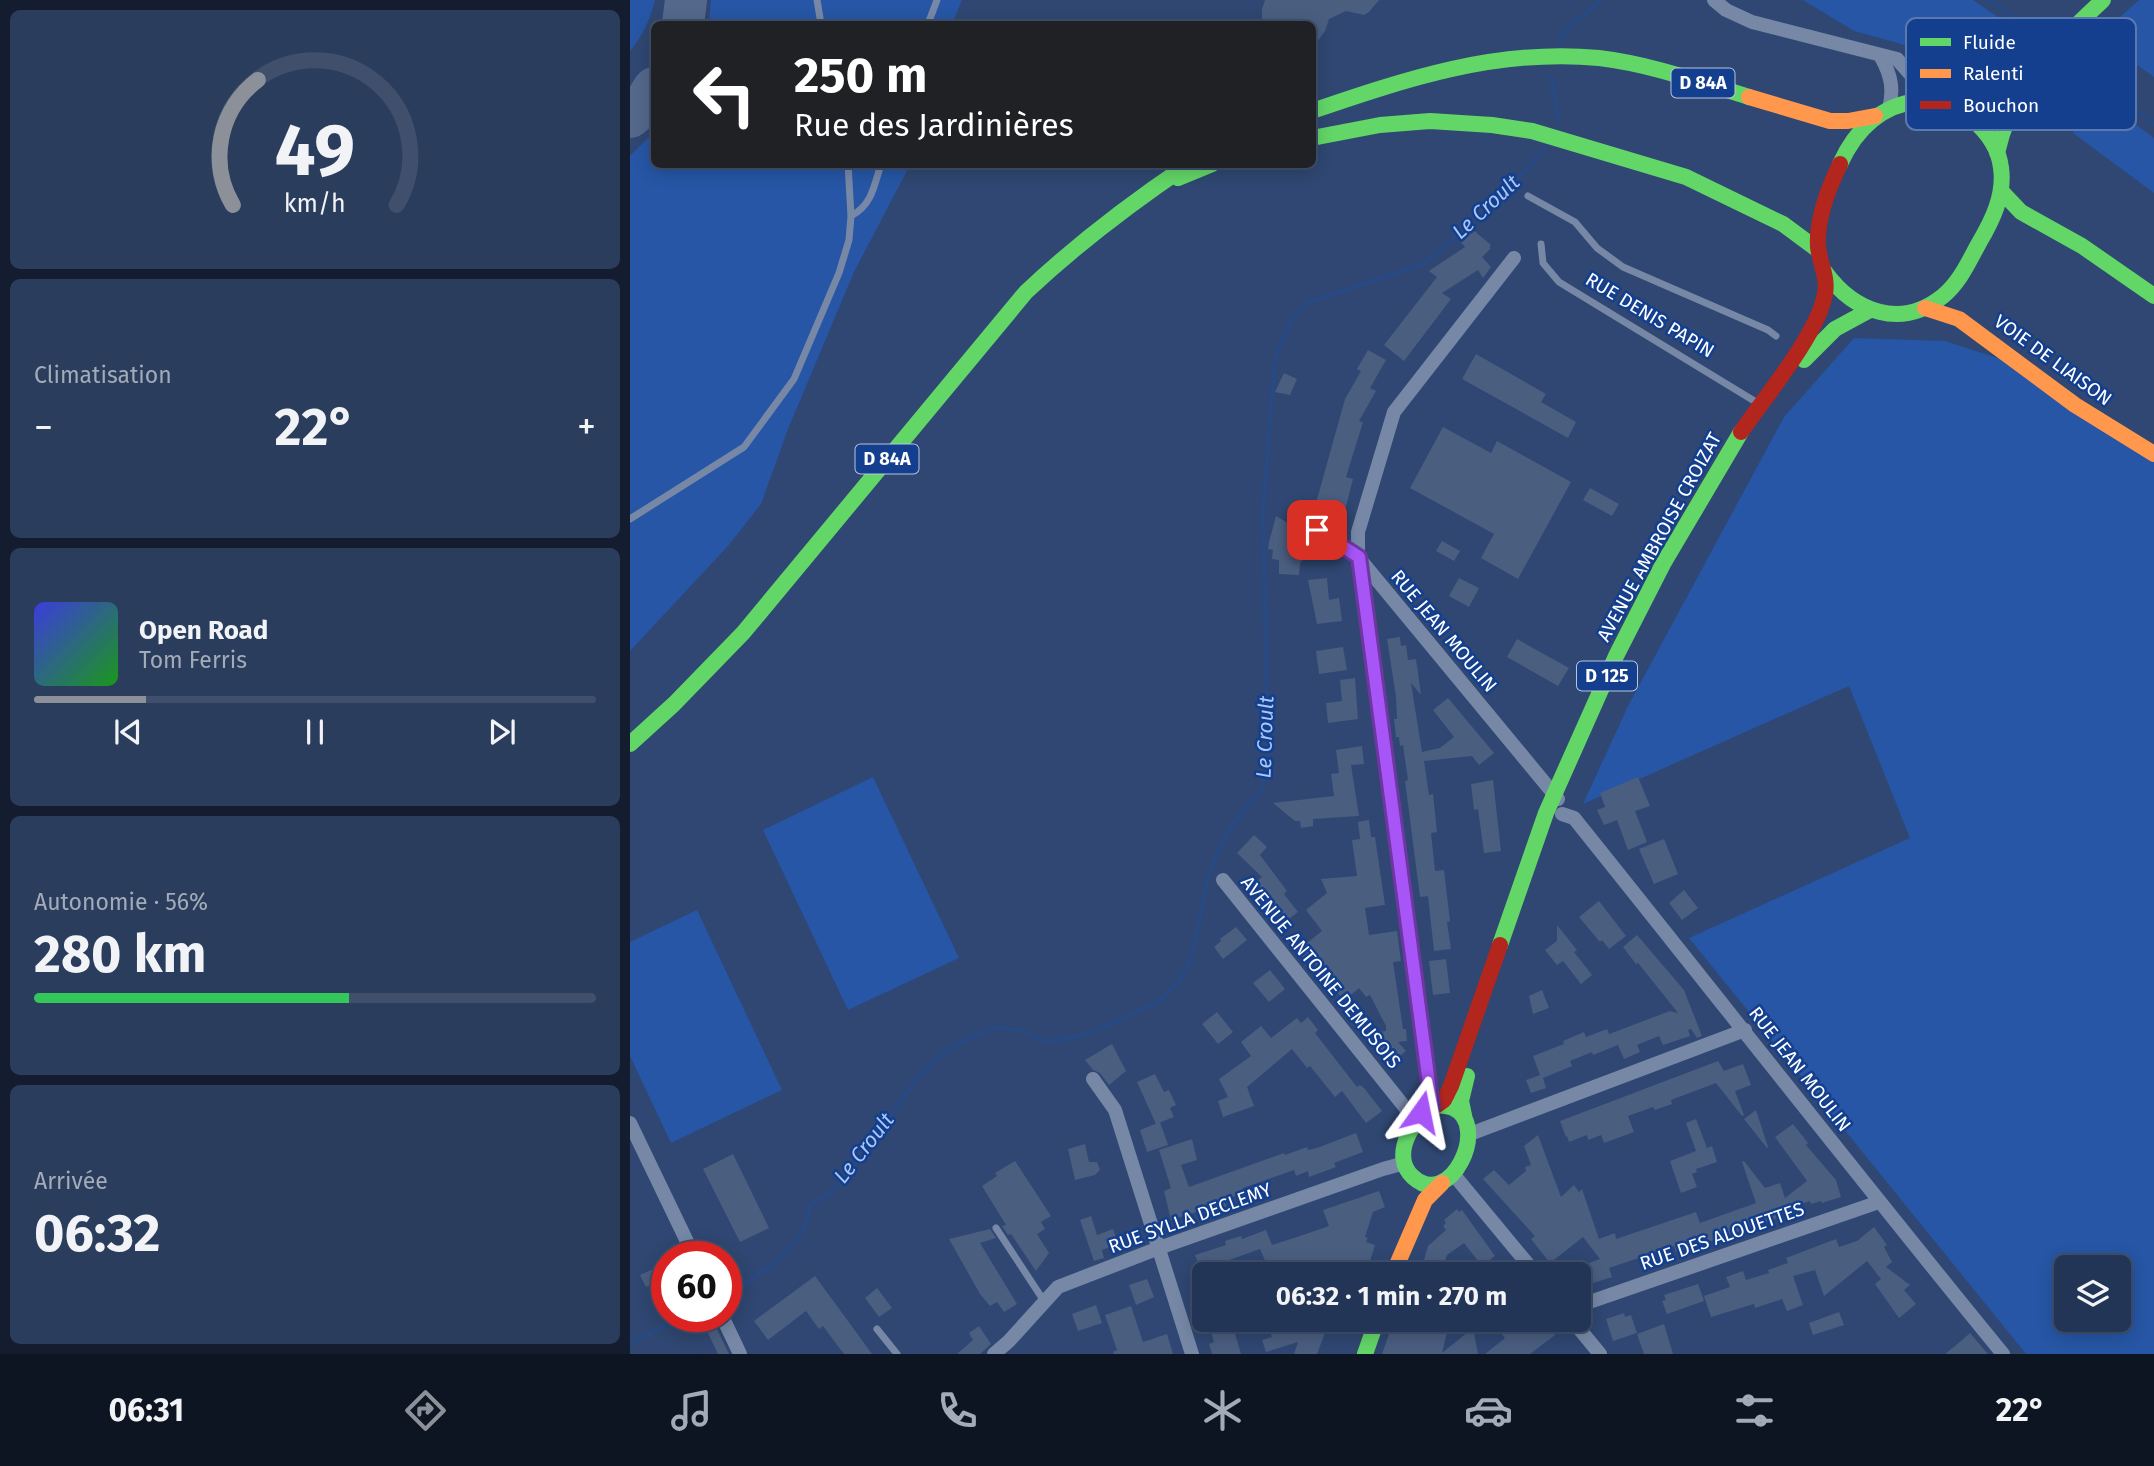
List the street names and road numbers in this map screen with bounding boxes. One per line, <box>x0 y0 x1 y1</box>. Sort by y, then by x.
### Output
road number: D 84A <box>1672 68 1734 98</box>
street label: RUE DENIS PAPIN <box>1582 268 1718 362</box>
street label: VOIE DE LIAISON <box>1990 310 2116 410</box>
street label: AVENUE AMBROISE CROIZAT <box>1592 428 1726 646</box>
road number: D 84A <box>856 444 918 474</box>
street label: RUE JEAN MOULIN <box>1386 565 1502 697</box>
road number: D 125 <box>1577 662 1637 690</box>
street label: AVENUE ANTOINE DEMUSOIS <box>1236 871 1406 1073</box>
street label: RUE JEAN MOULIN <box>1744 1002 1856 1136</box>
street label: RUE SYLLA DECLEMY <box>1105 1178 1275 1258</box>
street label: RUE DES ALOUETTES <box>1637 1197 1807 1275</box>

